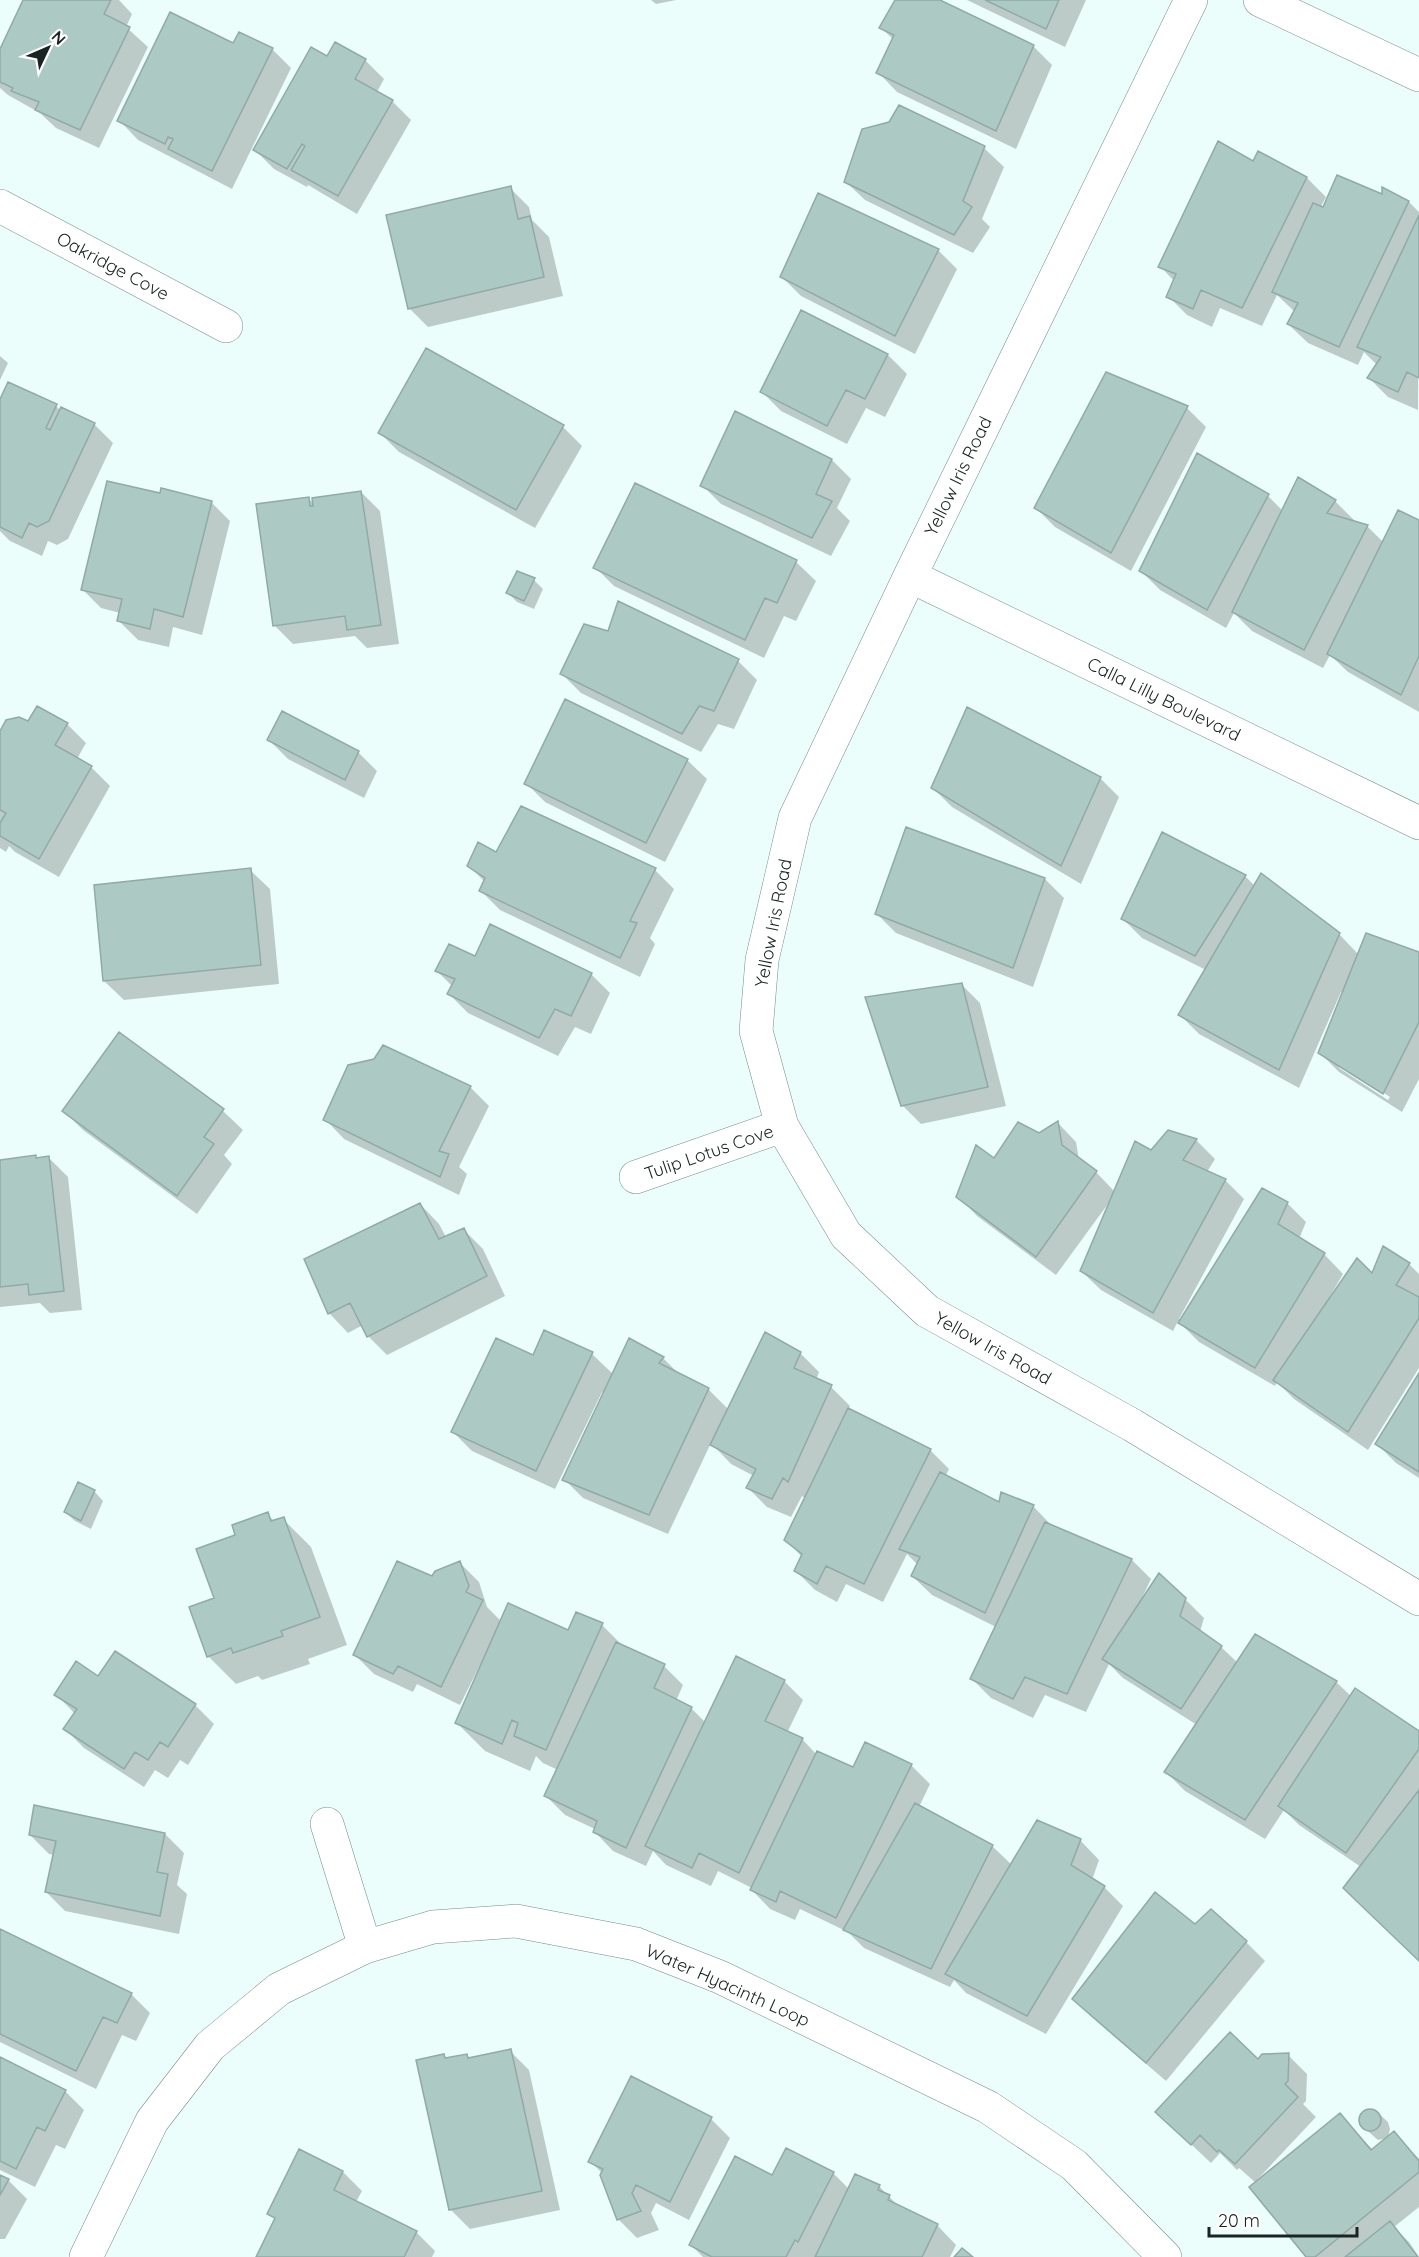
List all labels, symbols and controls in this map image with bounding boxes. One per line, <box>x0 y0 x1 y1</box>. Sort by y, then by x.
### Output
north arrow <box>18 18 78 78</box>
text: N <box>48 26 70 49</box>
street label: Oakridge Cove <box>53 227 173 305</box>
street label: Yellow Iris Road <box>919 412 997 540</box>
street label: Calla Lilly Boulevard <box>1083 652 1245 746</box>
street label: Yellow Iris Road <box>749 857 797 989</box>
street label: Tulip Lotus Cove <box>641 1119 777 1185</box>
street label: Yellow Iris Road <box>930 1306 1056 1390</box>
street label: Water Hyacinth Loop <box>642 1938 814 2032</box>
scale bar <box>1209 2200 1358 2238</box>
text: 20 m <box>1218 2209 1260 2232</box>

